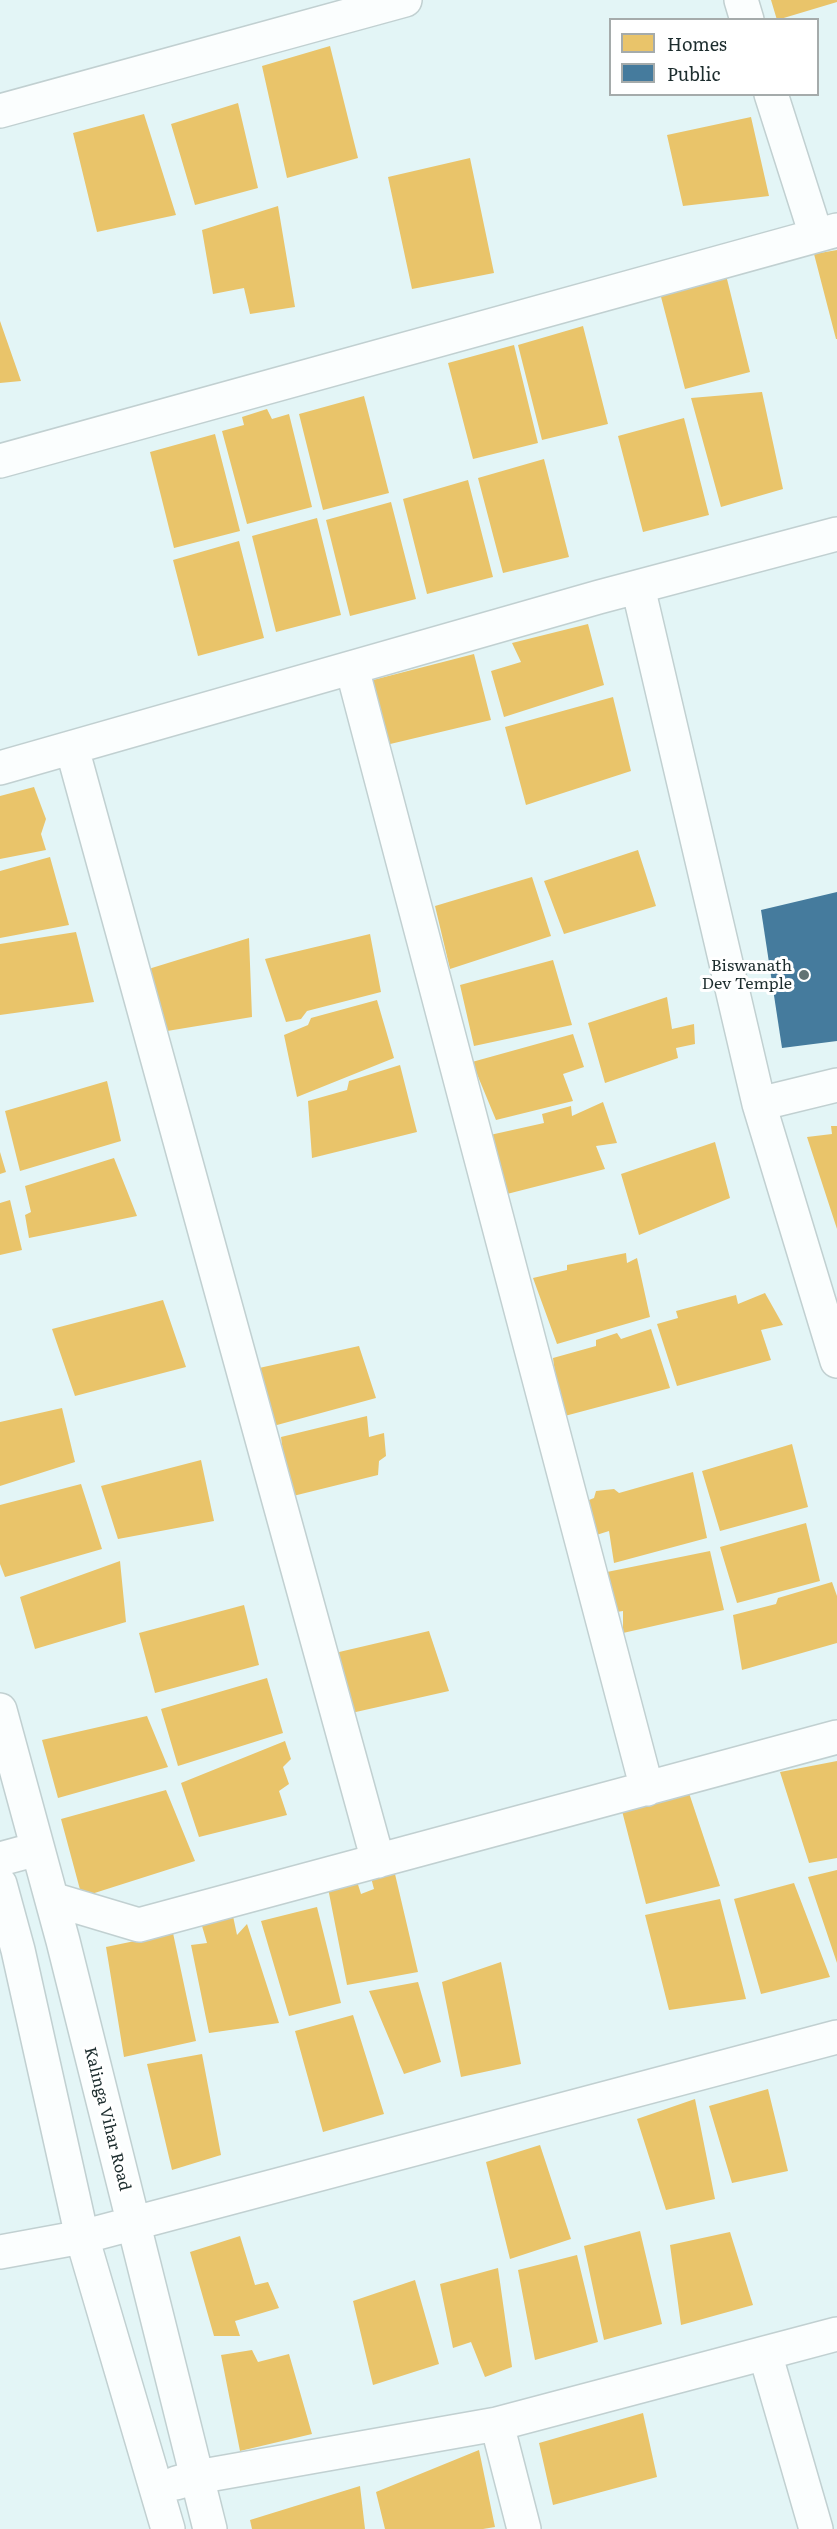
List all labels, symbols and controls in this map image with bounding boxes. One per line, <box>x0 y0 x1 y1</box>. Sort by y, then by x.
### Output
legend <box>609 18 819 96</box>
text: Homes <box>667 30 727 57</box>
text: Public <box>667 60 721 87</box>
place label: Biswanath Dev Temple <box>702 956 792 994</box>
marker: Biswanath Dev Temple <box>797 968 811 982</box>
street label: Kalinga Vihar Road <box>80 2045 134 2193</box>

